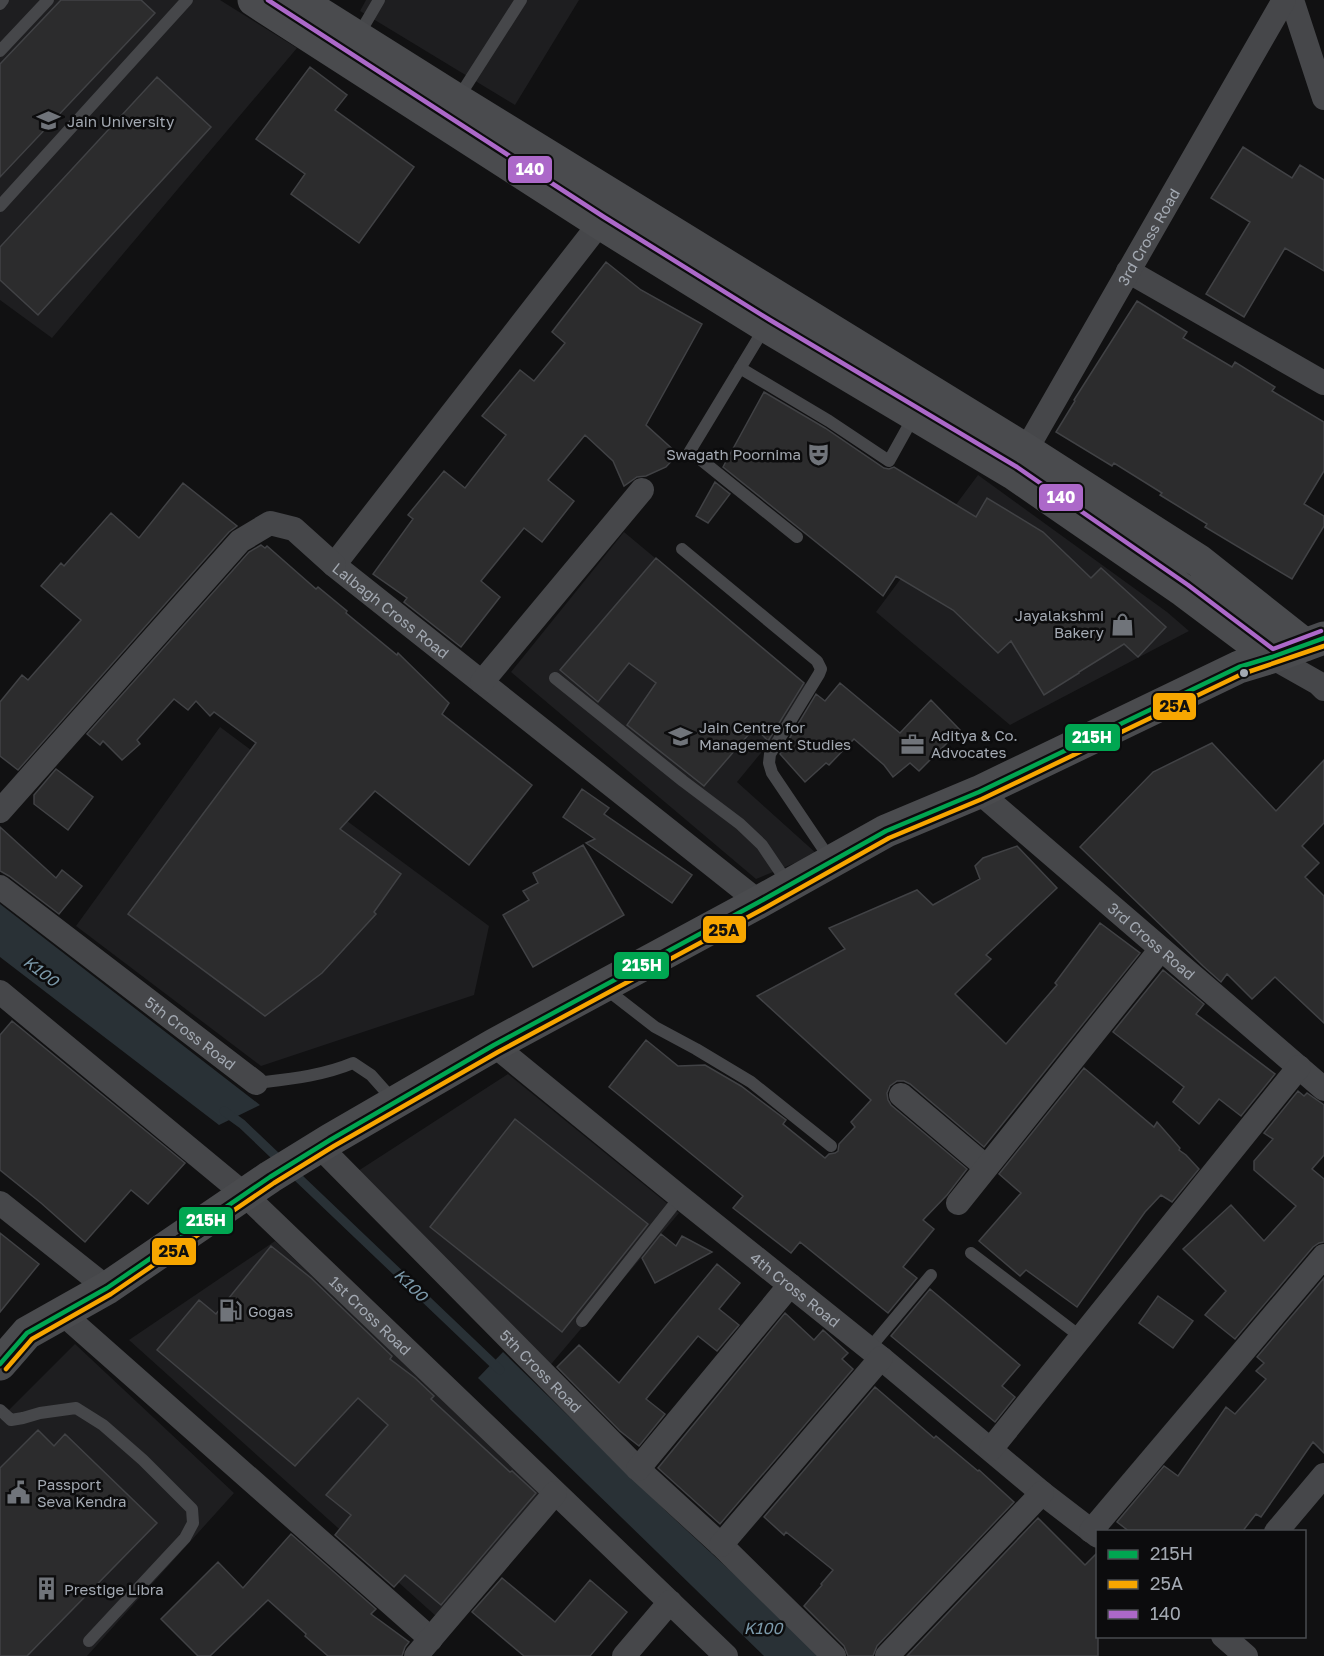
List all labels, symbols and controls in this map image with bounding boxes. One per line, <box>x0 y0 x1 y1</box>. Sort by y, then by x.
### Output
school or university icon: Jain University <box>36 108 62 134</box>
place label: Jain University <box>67 112 175 130</box>
line badge: 140 <box>507 155 553 184</box>
text: 140 <box>516 159 544 179</box>
street label: 3rd Cross Road <box>1113 185 1183 288</box>
theatre icon: Swagath Poornima <box>806 441 832 467</box>
place label: Swagath Poornima <box>666 445 801 463</box>
line badge: 140 <box>1038 483 1084 512</box>
text: 140 <box>1047 487 1075 507</box>
street label: Lalbagh Cross Road <box>329 559 453 662</box>
place label: Jayalakshmi Bakery <box>1015 606 1105 641</box>
shop icon: Jayalakshmi Bakery <box>1109 611 1135 637</box>
unlabelled marker <box>1238 667 1250 679</box>
line badge: 25A <box>1152 692 1197 721</box>
text: 25A <box>1160 696 1191 716</box>
place label: Jain Centre for Management Studies <box>699 718 851 753</box>
school or university icon: Jain Centre for Management Studies <box>668 723 694 749</box>
line badge: 215H <box>1064 723 1121 752</box>
place label: Aditya & Co. Advocates <box>931 726 1018 761</box>
text: 215H <box>1072 727 1112 747</box>
office icon: Aditya & Co. Advocates <box>900 731 926 757</box>
street label: 3rd Cross Road <box>1105 898 1199 983</box>
line badge: 25A <box>702 915 747 944</box>
text: 25A <box>709 920 740 940</box>
water label: K100 <box>20 951 63 991</box>
line badge: 215H <box>613 951 670 980</box>
text: 215H <box>622 955 662 975</box>
street label: 5th Cross Road <box>142 993 239 1073</box>
line badge: 215H <box>178 1206 234 1235</box>
text: 215H <box>186 1210 226 1230</box>
line badge: 25A <box>151 1237 197 1266</box>
text: 25A <box>159 1241 190 1261</box>
street label: 4th Cross Road <box>747 1248 844 1331</box>
water label: K100 <box>390 1264 433 1306</box>
street label: 1st Cross Road <box>326 1272 415 1359</box>
fuel station icon: Gogas <box>217 1298 243 1324</box>
place label: Gogas <box>248 1302 293 1320</box>
street label: 5th Cross Road <box>496 1326 586 1416</box>
place label: Passport Seva Kendra <box>37 1475 127 1510</box>
public building icon: Passport Seva Kendra <box>6 1480 32 1506</box>
legend <box>1096 1530 1306 1638</box>
text: 215H <box>1150 1542 1193 1564</box>
text: 25A <box>1150 1572 1183 1594</box>
building icon: Prestige Libra <box>33 1576 59 1602</box>
place label: Prestige Libra <box>64 1580 164 1598</box>
text: 140 <box>1150 1602 1181 1624</box>
water label: K100 <box>744 1618 783 1638</box>

